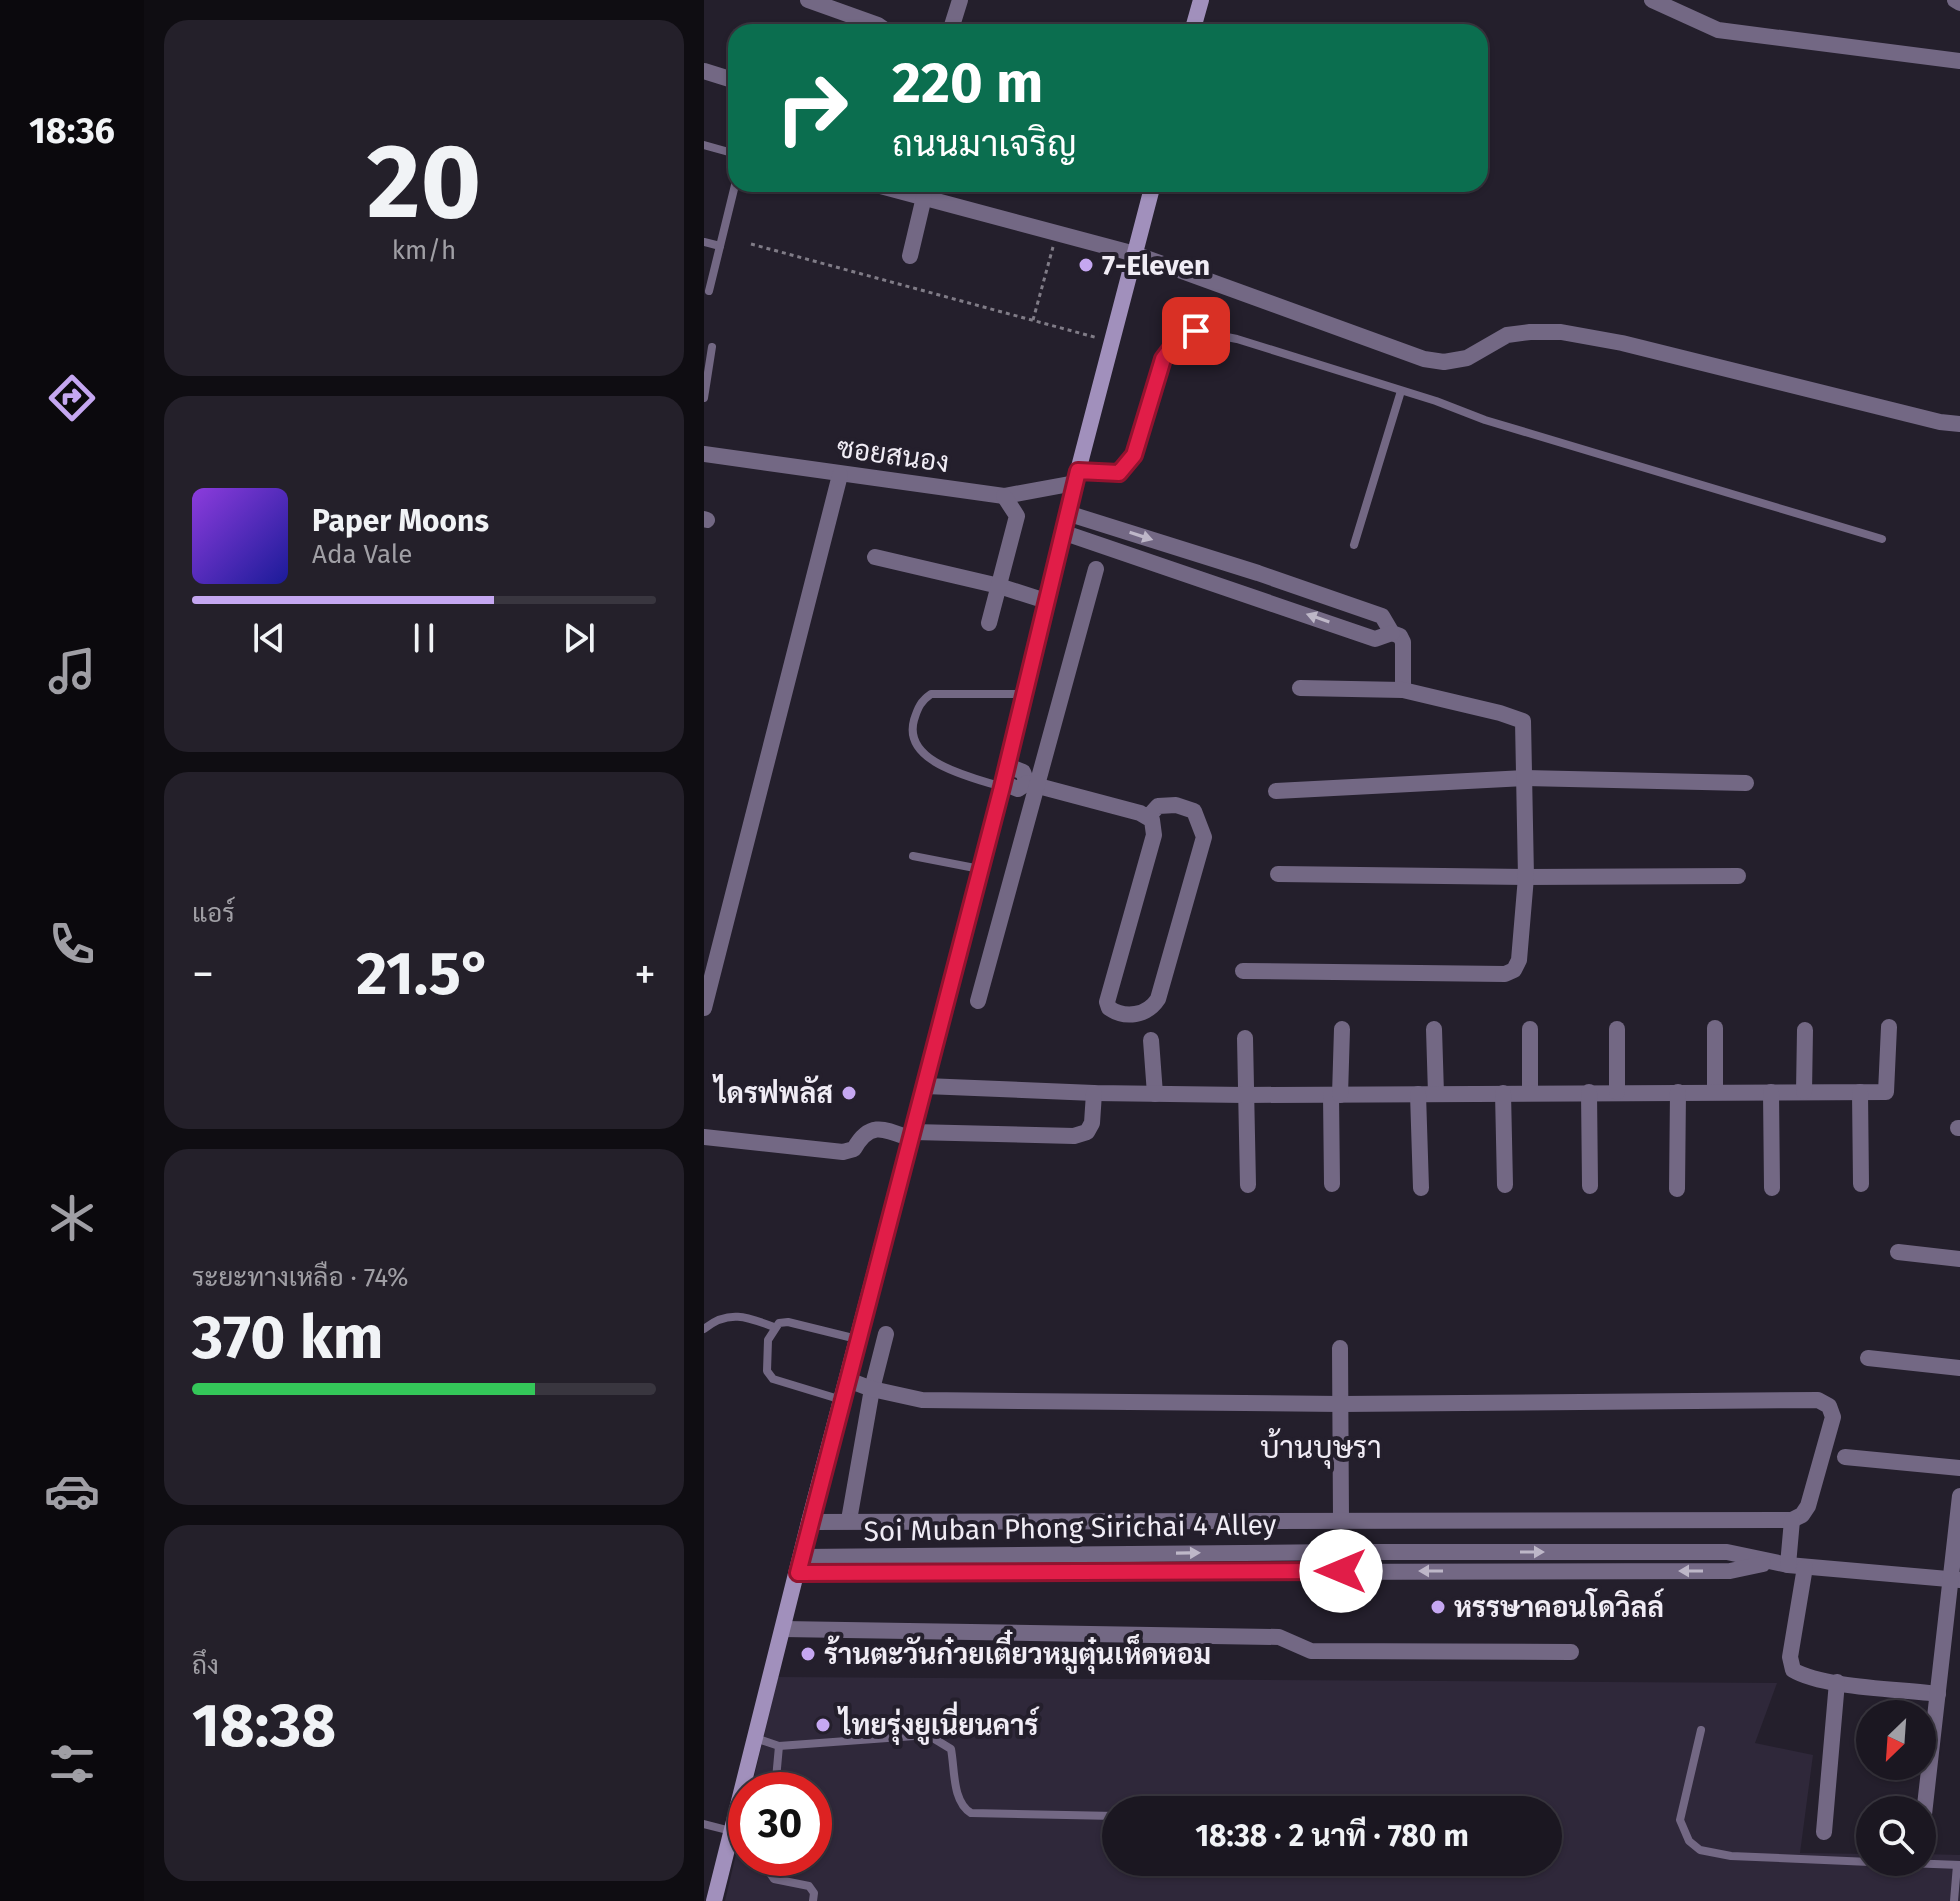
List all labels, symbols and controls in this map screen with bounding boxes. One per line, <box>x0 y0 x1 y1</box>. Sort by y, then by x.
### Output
text: 220 m <box>892 50 1043 117</box>
icon: right <box>760 56 864 160</box>
text: 18:36 <box>29 109 115 153</box>
text: 20 <box>367 120 481 245</box>
text: ถนนมาเจริญ <box>892 122 1077 166</box>
text: km/h <box>392 235 456 266</box>
place label: 7-Eleven <box>1102 249 1210 282</box>
marker: 7-Eleven <box>1077 256 1095 274</box>
pin <box>1162 297 1230 365</box>
icon: arrive <box>1174 309 1218 353</box>
icon: directions <box>44 370 100 426</box>
street label: ซอยสนอง <box>835 431 951 479</box>
text: Paper Moons <box>312 503 489 539</box>
one-way arrow <box>1130 530 1154 543</box>
text: Ada Vale <box>312 539 412 570</box>
one-way arrow <box>1306 612 1330 624</box>
icon: previous <box>247 616 291 660</box>
icon: pause <box>402 616 446 660</box>
icon: next <box>557 616 601 660</box>
icon: music <box>44 643 100 699</box>
text: แอร์ <box>192 898 235 929</box>
icon: phone <box>44 916 100 972</box>
text: 21.5° <box>356 938 492 1010</box>
text: − <box>192 948 214 1001</box>
text: + <box>634 948 656 1001</box>
place label: ไดรฟพลัส <box>712 1074 833 1110</box>
marker: ไดรฟพลัส <box>840 1084 858 1102</box>
icon: climate <box>44 1190 100 1246</box>
text: ระยะทางเหลือ · 74% <box>192 1262 408 1293</box>
text: 370 km <box>192 1302 383 1374</box>
district label: บ้านบุษรา <box>1260 1427 1382 1469</box>
icon: car <box>44 1463 100 1519</box>
street label: Soi Muban Phong Sirichai 4 Alley <box>863 1508 1277 1548</box>
position arrow <box>1299 1529 1383 1613</box>
one-way arrow <box>1520 1546 1545 1558</box>
one-way arrow <box>1176 1547 1201 1559</box>
one-way arrow <box>1418 1565 1443 1577</box>
one-way arrow <box>1678 1565 1703 1577</box>
place label: หรรษาคอนโดวิลล์ <box>1454 1588 1665 1624</box>
marker: หรรษาคอนโดวิลล์ <box>1429 1598 1447 1616</box>
place label: ร้านตะวันก๋วยเตี๋ยวหมูตุ๋นเห็ดหอม <box>824 1629 1211 1674</box>
marker: ร้านตะวันก๋วยเตี๋ยวหมูตุ๋นเห็ดหอม <box>799 1645 817 1663</box>
text: ถึง <box>192 1650 219 1681</box>
text: 18:38 <box>192 1690 336 1762</box>
north arrow <box>1856 1700 1936 1780</box>
map controls <box>1856 1700 1936 1876</box>
place label: ไทยรุ่งยูเนี่ยนคาร์ <box>837 1701 1040 1745</box>
marker: ไทยรุ่งยูเนี่ยนคาร์ <box>814 1716 832 1734</box>
icon: filters <box>44 1736 100 1792</box>
speed limit sign: 30 <box>728 1772 832 1876</box>
button: search <box>1856 1796 1936 1876</box>
text: 18:38 · 2 นาที · 780 m <box>1195 1818 1469 1854</box>

